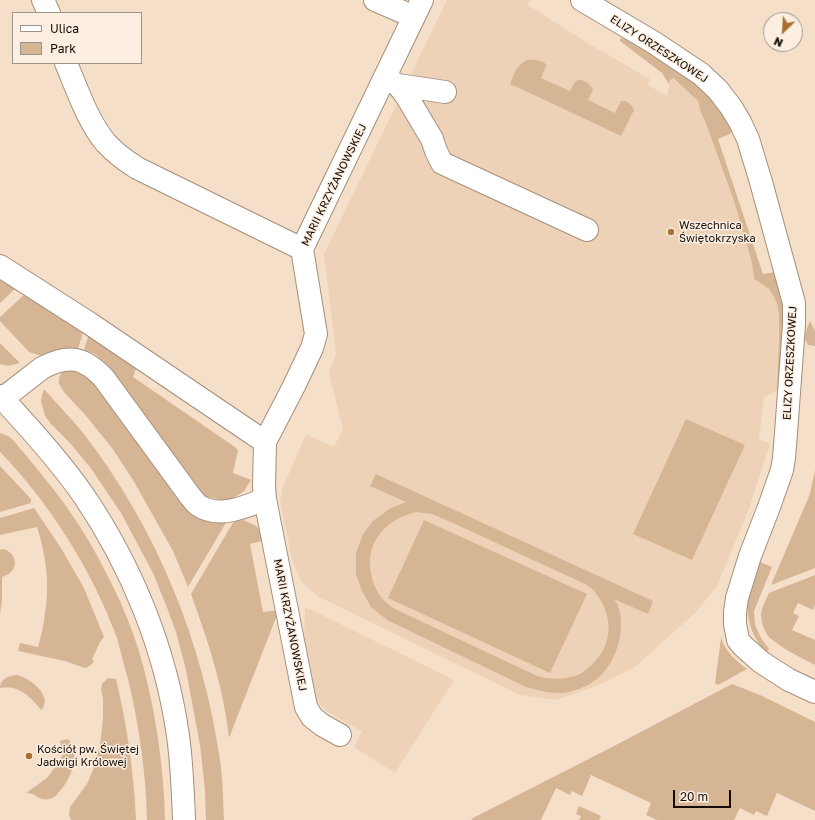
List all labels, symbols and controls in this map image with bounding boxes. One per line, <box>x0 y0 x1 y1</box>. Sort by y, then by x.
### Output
legend <box>12 12 142 64</box>
street label: ELIZY ORZESZKOWEJ <box>608 12 710 86</box>
north arrow <box>763 12 803 52</box>
text: Ulica <box>50 21 79 36</box>
text: N <box>772 35 785 50</box>
text: Park <box>50 41 76 56</box>
street label: MARII KRZYŻANOWSKIEJ <box>299 122 369 248</box>
place label: Wszechnica Świętokrzyska <box>679 219 756 245</box>
marker: Wszechnica Świętokrzyska <box>666 227 676 237</box>
street label: ELIZY ORZESZKOWEJ <box>780 306 800 420</box>
street label: MARII KRZYŻANOWSKIEJ <box>271 558 309 692</box>
place label: Kościół pw. Świętej Jadwigi Królowej <box>37 743 139 769</box>
marker: Kościół pw. Świętej Jadwigi Królowej <box>24 751 34 761</box>
scale bar <box>675 782 733 808</box>
text: 20 m <box>680 789 708 804</box>

